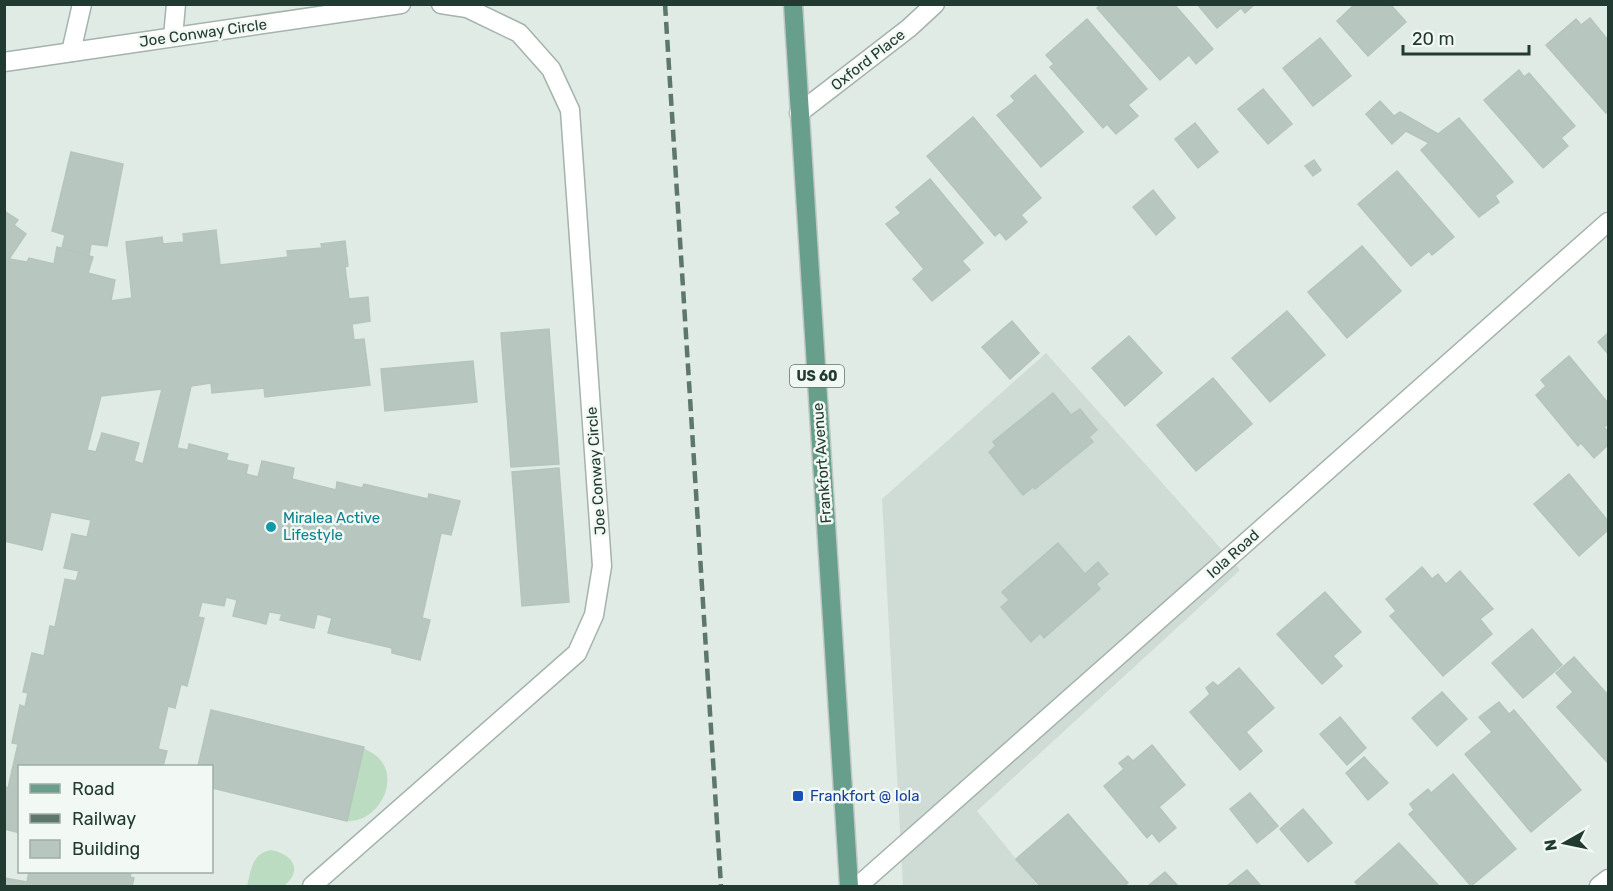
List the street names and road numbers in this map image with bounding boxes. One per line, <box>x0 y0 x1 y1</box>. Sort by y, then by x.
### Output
street label: Joe Conway Circle <box>138 15 268 51</box>
street label: Oxford Place <box>827 26 909 94</box>
road number: US 60 <box>790 365 844 387</box>
street label: Frankfort Avenue <box>809 402 835 524</box>
street label: Joe Conway Circle <box>583 406 609 536</box>
street label: Iola Road <box>1203 526 1263 582</box>

